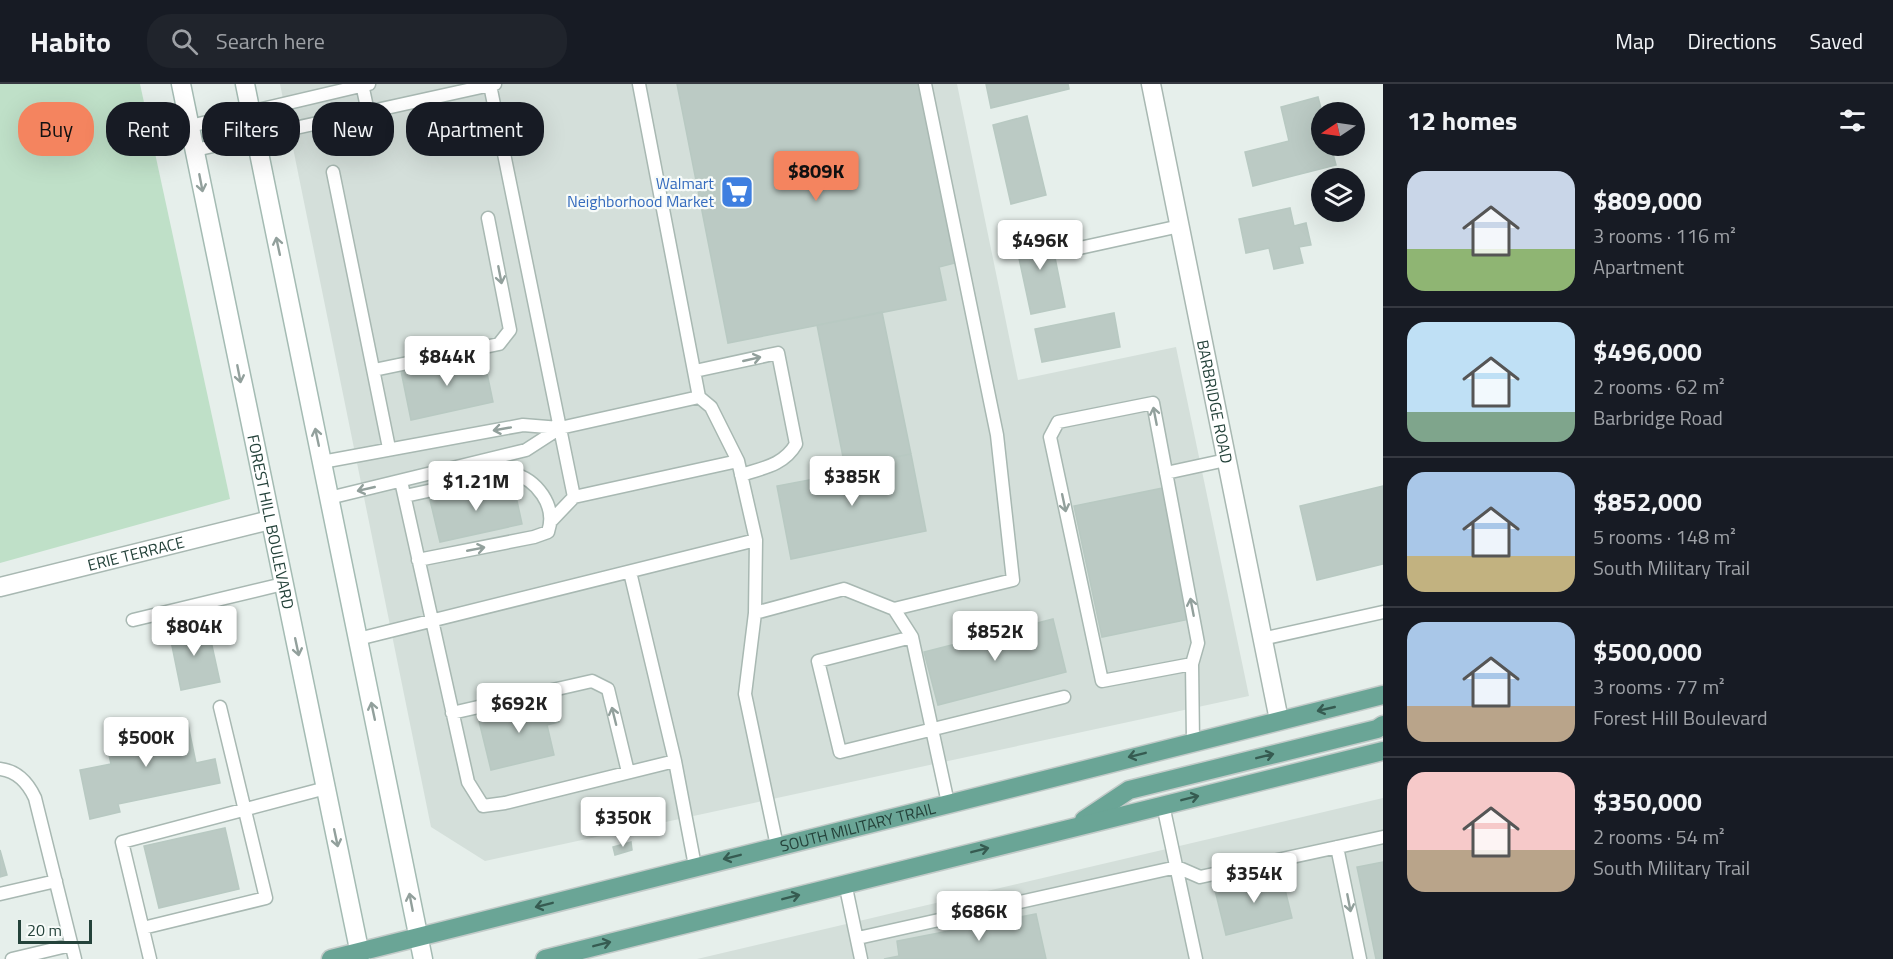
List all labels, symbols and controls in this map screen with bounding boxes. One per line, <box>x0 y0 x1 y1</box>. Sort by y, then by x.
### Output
search box <box>147 14 567 68</box>
text: Habito <box>30 20 111 63</box>
text: Search here <box>216 24 325 58</box>
icon: search <box>168 25 201 58</box>
text: Map <box>1615 25 1655 57</box>
text: Directions <box>1688 25 1777 57</box>
text: Saved <box>1810 25 1863 57</box>
text: 12 homes <box>1407 101 1517 140</box>
chip: Buy <box>18 102 94 156</box>
chip: Rent <box>106 102 190 156</box>
chip: Filters <box>202 102 300 156</box>
chip: New <box>312 102 394 156</box>
chip: Apartment <box>406 102 544 156</box>
north arrow <box>1311 102 1365 156</box>
map controls <box>1311 102 1365 222</box>
icon: filters <box>1836 104 1869 137</box>
pin: $809K <box>774 151 858 202</box>
text: $809K <box>788 155 844 186</box>
button: layers <box>1311 168 1365 222</box>
place label: Walmart Neighborhood Market <box>567 171 714 213</box>
one-way arrow <box>196 172 207 192</box>
supermarket icon: Walmart Neighborhood Market <box>719 174 755 210</box>
text: $809,000 <box>1593 181 1702 220</box>
icon: home <box>1455 195 1527 267</box>
pin: $496K <box>998 220 1082 271</box>
text: 3 rooms · 116 m² <box>1593 220 1736 251</box>
text: $496K <box>1012 224 1068 255</box>
one-way arrow <box>272 237 283 257</box>
text: Apartment <box>1593 251 1684 282</box>
one-way arrow <box>495 265 506 284</box>
text: $496,000 <box>1593 332 1702 371</box>
pin: $844K <box>405 336 489 387</box>
street label: BARBRIDGE ROAD <box>1191 338 1239 465</box>
text: $844K <box>419 340 475 371</box>
icon: home <box>1455 346 1527 418</box>
one-way arrow <box>742 353 761 364</box>
one-way arrow <box>234 363 245 383</box>
text: 2 rooms · 62 m² <box>1593 371 1725 402</box>
text: Barbridge Road <box>1593 402 1723 433</box>
one-way arrow <box>1149 406 1160 426</box>
one-way arrow <box>493 424 512 435</box>
one-way arrow <box>311 428 322 448</box>
street label: FOREST HILL BOULEVARD <box>241 432 301 611</box>
pin: $385K <box>810 456 894 507</box>
text: $385K <box>824 460 880 491</box>
pin: $1.21M <box>427 461 525 512</box>
text: $1.21M <box>442 465 510 496</box>
text: $852,000 <box>1593 482 1702 521</box>
one-way arrow <box>357 484 376 496</box>
one-way arrow <box>1059 493 1070 513</box>
icon: home <box>1455 496 1527 568</box>
text: 5 rooms · 148 m² <box>1593 521 1736 552</box>
street label: ERIE TERRACE <box>85 530 187 577</box>
one-way arrow <box>465 543 485 554</box>
text: South Military Trail <box>1593 552 1750 583</box>
one-way arrow <box>1186 598 1197 618</box>
pin: $804K <box>152 606 236 657</box>
text: $804K <box>166 610 222 641</box>
pin: $852K <box>953 611 1037 662</box>
text: $852K <box>967 615 1023 646</box>
text: $500,000 <box>1593 632 1702 671</box>
one-way arrow <box>291 637 303 656</box>
icon: home <box>1455 646 1527 718</box>
text: 3 rooms · 77 m² <box>1593 671 1725 702</box>
pin: $692K <box>477 683 561 734</box>
text: $692K <box>491 687 547 718</box>
one-way arrow <box>366 701 378 720</box>
text: Forest Hill Boulevard <box>1593 702 1768 733</box>
one-way arrow <box>1317 703 1336 715</box>
one-way arrow <box>608 706 620 725</box>
pin: $500K <box>104 717 188 768</box>
text: $500K <box>118 721 174 752</box>
one-way arrow <box>1128 750 1147 762</box>
one-way arrow <box>1255 750 1274 762</box>
text: $350,000 <box>1593 782 1702 821</box>
one-way arrow <box>1180 792 1199 804</box>
street label: SOUTH MILITARY TRAIL <box>777 796 938 858</box>
icon: home <box>1455 796 1527 868</box>
pin: $350K <box>581 797 665 848</box>
text: $350K <box>595 801 651 832</box>
text: 2 rooms · 54 m² <box>1593 821 1725 852</box>
one-way arrow <box>331 827 342 847</box>
one-way arrow <box>970 844 989 856</box>
one-way arrow <box>723 851 742 863</box>
text: South Military Trail <box>1593 852 1750 883</box>
pin: $354K <box>1212 853 1296 904</box>
text: $354K <box>1226 857 1282 888</box>
one-way arrow <box>781 890 800 902</box>
pin: $686K <box>937 891 1021 942</box>
one-way arrow <box>405 892 417 911</box>
one-way arrow <box>1343 893 1355 912</box>
text: $686K <box>951 895 1007 926</box>
one-way arrow <box>534 900 553 911</box>
scale bar <box>18 917 92 944</box>
text: 20 m <box>27 918 62 942</box>
one-way arrow <box>592 938 611 950</box>

